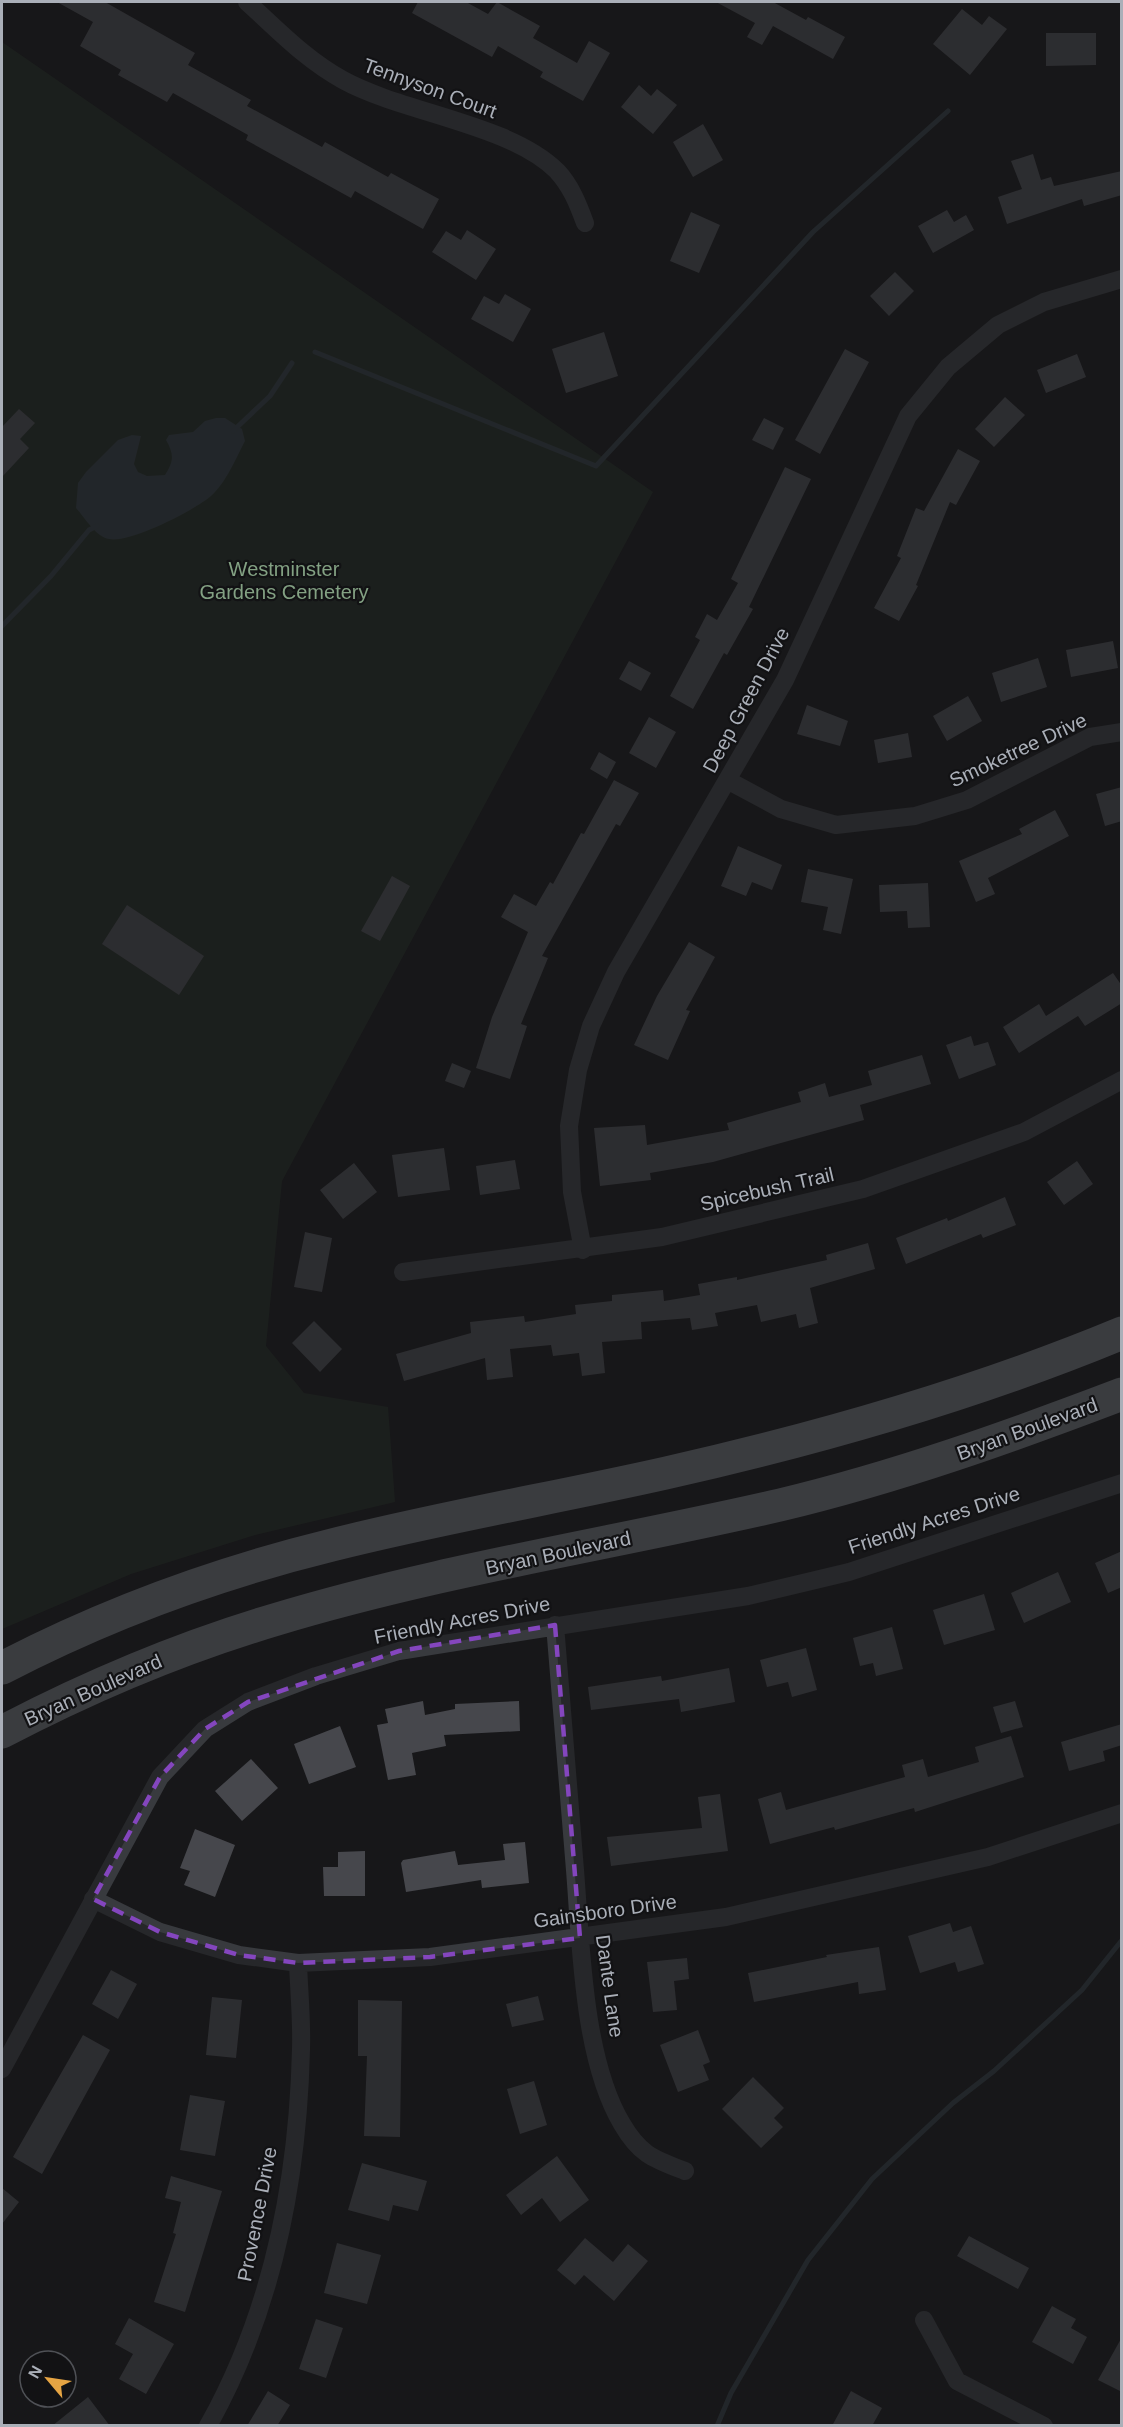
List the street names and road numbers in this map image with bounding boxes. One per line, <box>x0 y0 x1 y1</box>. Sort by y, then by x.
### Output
street label: Tennyson Court <box>360 54 500 122</box>
street label: Deep Green Drive <box>698 624 794 776</box>
street label: Smoketree Drive <box>946 709 1090 791</box>
street label: Spicebush Trail <box>698 1163 836 1215</box>
street label: Bryan Boulevard <box>954 1393 1100 1465</box>
street label: Friendly Acres Drive <box>846 1482 1022 1558</box>
street label: Bryan Boulevard <box>483 1527 633 1579</box>
street label: Friendly Acres Drive <box>372 1592 552 1648</box>
street label: Bryan Boulevard <box>21 1650 165 1730</box>
street label: Gainsboro Drive <box>532 1890 678 1932</box>
street label: Dante Lane <box>592 1933 628 2039</box>
street label: Provence Drive <box>233 2145 281 2283</box>

